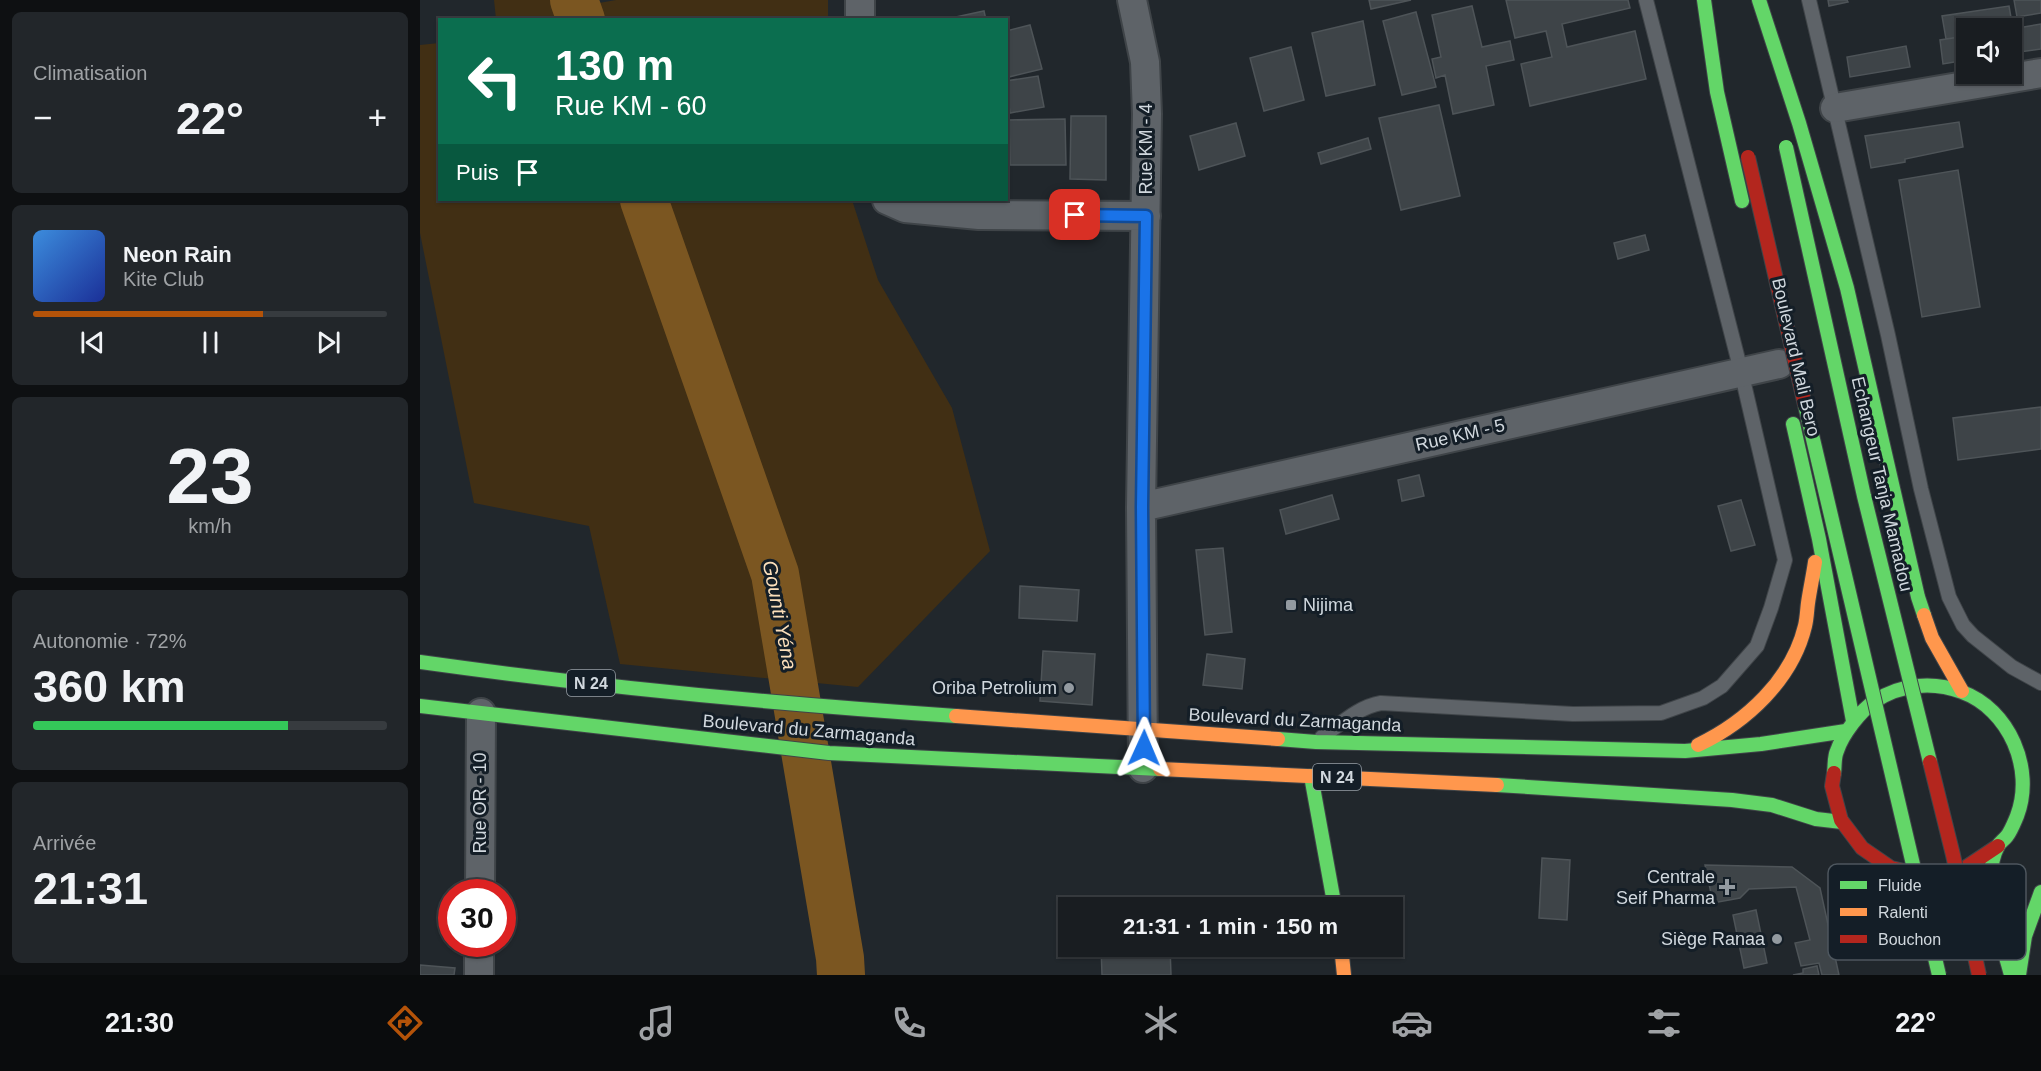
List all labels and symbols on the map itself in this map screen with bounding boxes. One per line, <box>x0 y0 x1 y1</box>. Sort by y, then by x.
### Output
street label: Rue KM - 4 <box>1136 103 1156 195</box>
pin <box>1049 189 1100 240</box>
street label: Boulevard Mali Bero <box>1768 276 1824 438</box>
street label: Echangeur Tanja Mamadou <box>1848 375 1916 593</box>
street label: Rue KM - 5 <box>1413 415 1507 455</box>
water label: Gounti Yéna <box>759 558 801 672</box>
place label: Nijima <box>1303 595 1354 615</box>
marker: Nijima <box>1284 598 1298 612</box>
road number: N 24 <box>567 670 615 696</box>
place label: Oriba Petrolium <box>932 678 1057 698</box>
marker: Oriba Petrolium <box>1062 681 1076 695</box>
street label: Boulevard du Zarmaganda <box>1188 704 1403 736</box>
street label: Boulevard du Zarmaganda <box>702 711 917 749</box>
position arrow <box>1112 716 1176 780</box>
street label: Rue OR - 10 <box>470 752 490 854</box>
road number: N 24 <box>1313 764 1361 790</box>
legend <box>1828 864 2026 960</box>
place label: Centrale Seif Pharma <box>1616 867 1716 908</box>
text: Fluide <box>1878 877 1922 894</box>
speed limit sign: 30 <box>438 879 516 957</box>
marker: Centrale Seif Pharma <box>1720 880 1734 894</box>
text: Ralenti <box>1878 904 1928 921</box>
place label: Siège Ranaa <box>1661 929 1766 949</box>
text: Bouchon <box>1878 931 1941 948</box>
marker: Siège Ranaa <box>1770 932 1784 946</box>

